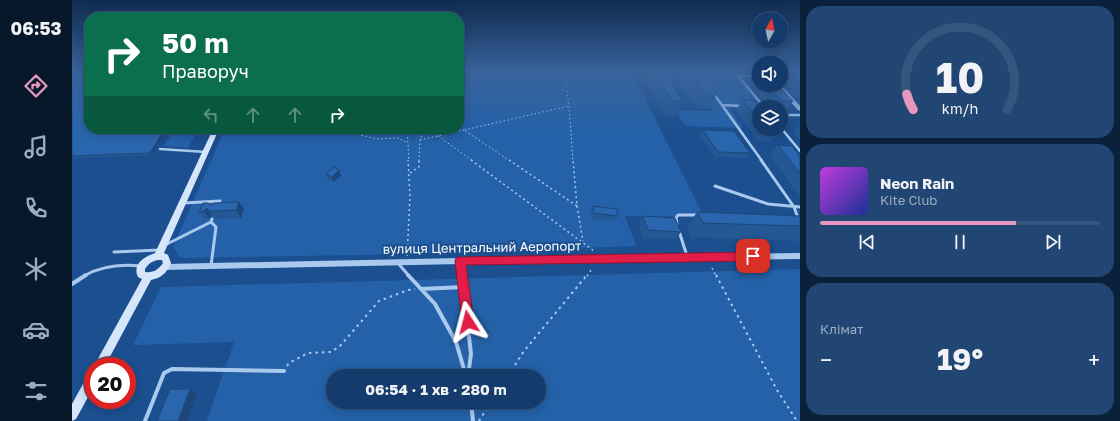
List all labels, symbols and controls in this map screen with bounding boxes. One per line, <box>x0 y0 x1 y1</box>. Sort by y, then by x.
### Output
north arrow <box>752 12 788 48</box>
map controls <box>752 12 788 136</box>
text: 06:53 <box>11 17 61 39</box>
text: 50 m <box>162 26 229 59</box>
icon: right <box>96 28 148 80</box>
text: 10 <box>936 52 984 102</box>
button: sound <box>752 56 788 92</box>
text: Праворуч <box>162 60 249 82</box>
icon: directions <box>22 72 50 100</box>
button: layers <box>752 100 788 136</box>
text: km/h <box>942 100 978 117</box>
icon: left <box>200 104 222 126</box>
icon: ahead <box>242 104 264 126</box>
icon: ahead <box>284 104 306 126</box>
icon: right <box>326 104 348 126</box>
icon: music <box>22 133 50 161</box>
text: Neon Rain <box>880 174 954 192</box>
text: Kite Club <box>880 192 937 208</box>
icon: phone <box>22 194 50 222</box>
icon: previous <box>856 231 878 253</box>
icon: pause <box>949 231 971 253</box>
icon: next <box>1042 231 1064 253</box>
street label: вулиця Центральний Аеропорт <box>383 237 582 257</box>
pin <box>736 239 770 273</box>
icon: arrive <box>742 245 764 267</box>
icon: climate <box>22 255 50 283</box>
position arrow <box>447 301 489 343</box>
icon: car <box>22 316 50 344</box>
text: Клімат <box>820 321 863 337</box>
text: 19° <box>937 341 983 377</box>
text: − <box>820 346 832 373</box>
text: + <box>1088 346 1100 373</box>
speed limit sign: 20 <box>84 357 136 409</box>
icon: filters <box>22 377 50 405</box>
text: 06:54 · 1 хв · 280 m <box>365 380 507 398</box>

